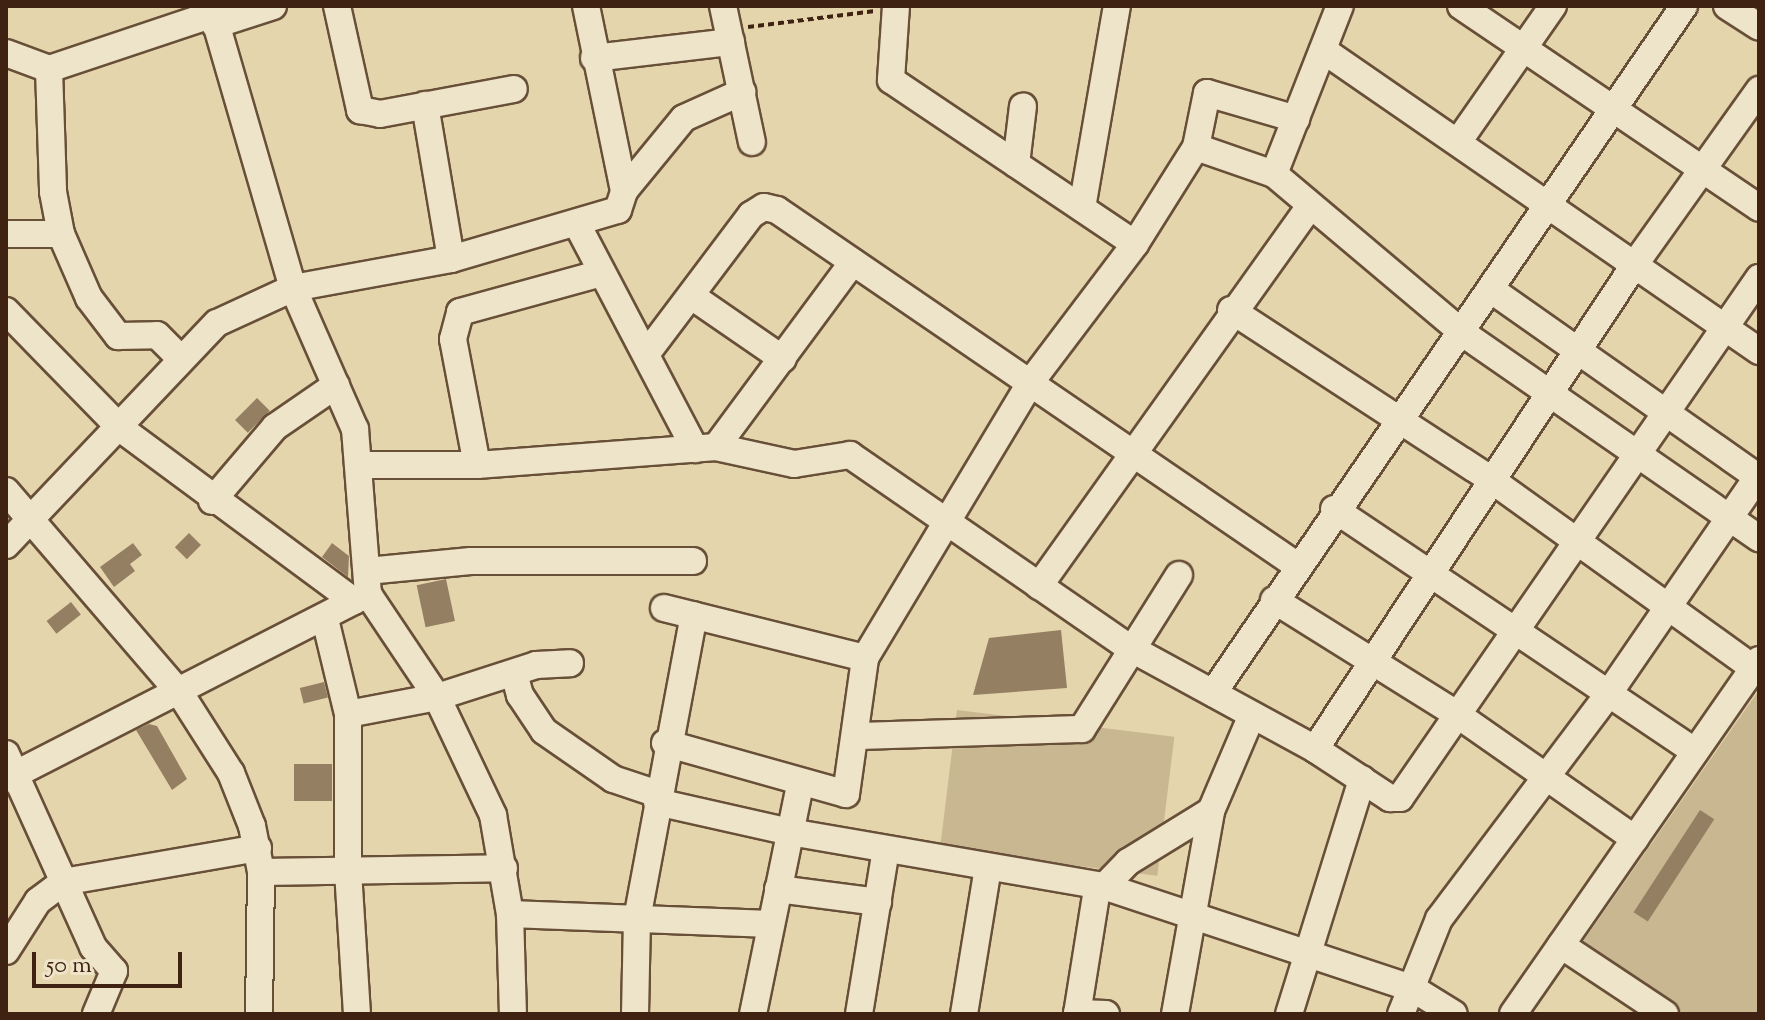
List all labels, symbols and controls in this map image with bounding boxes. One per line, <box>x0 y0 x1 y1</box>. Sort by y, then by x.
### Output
scale bar <box>36 936 186 986</box>
text: 50 m <box>46 949 92 983</box>

